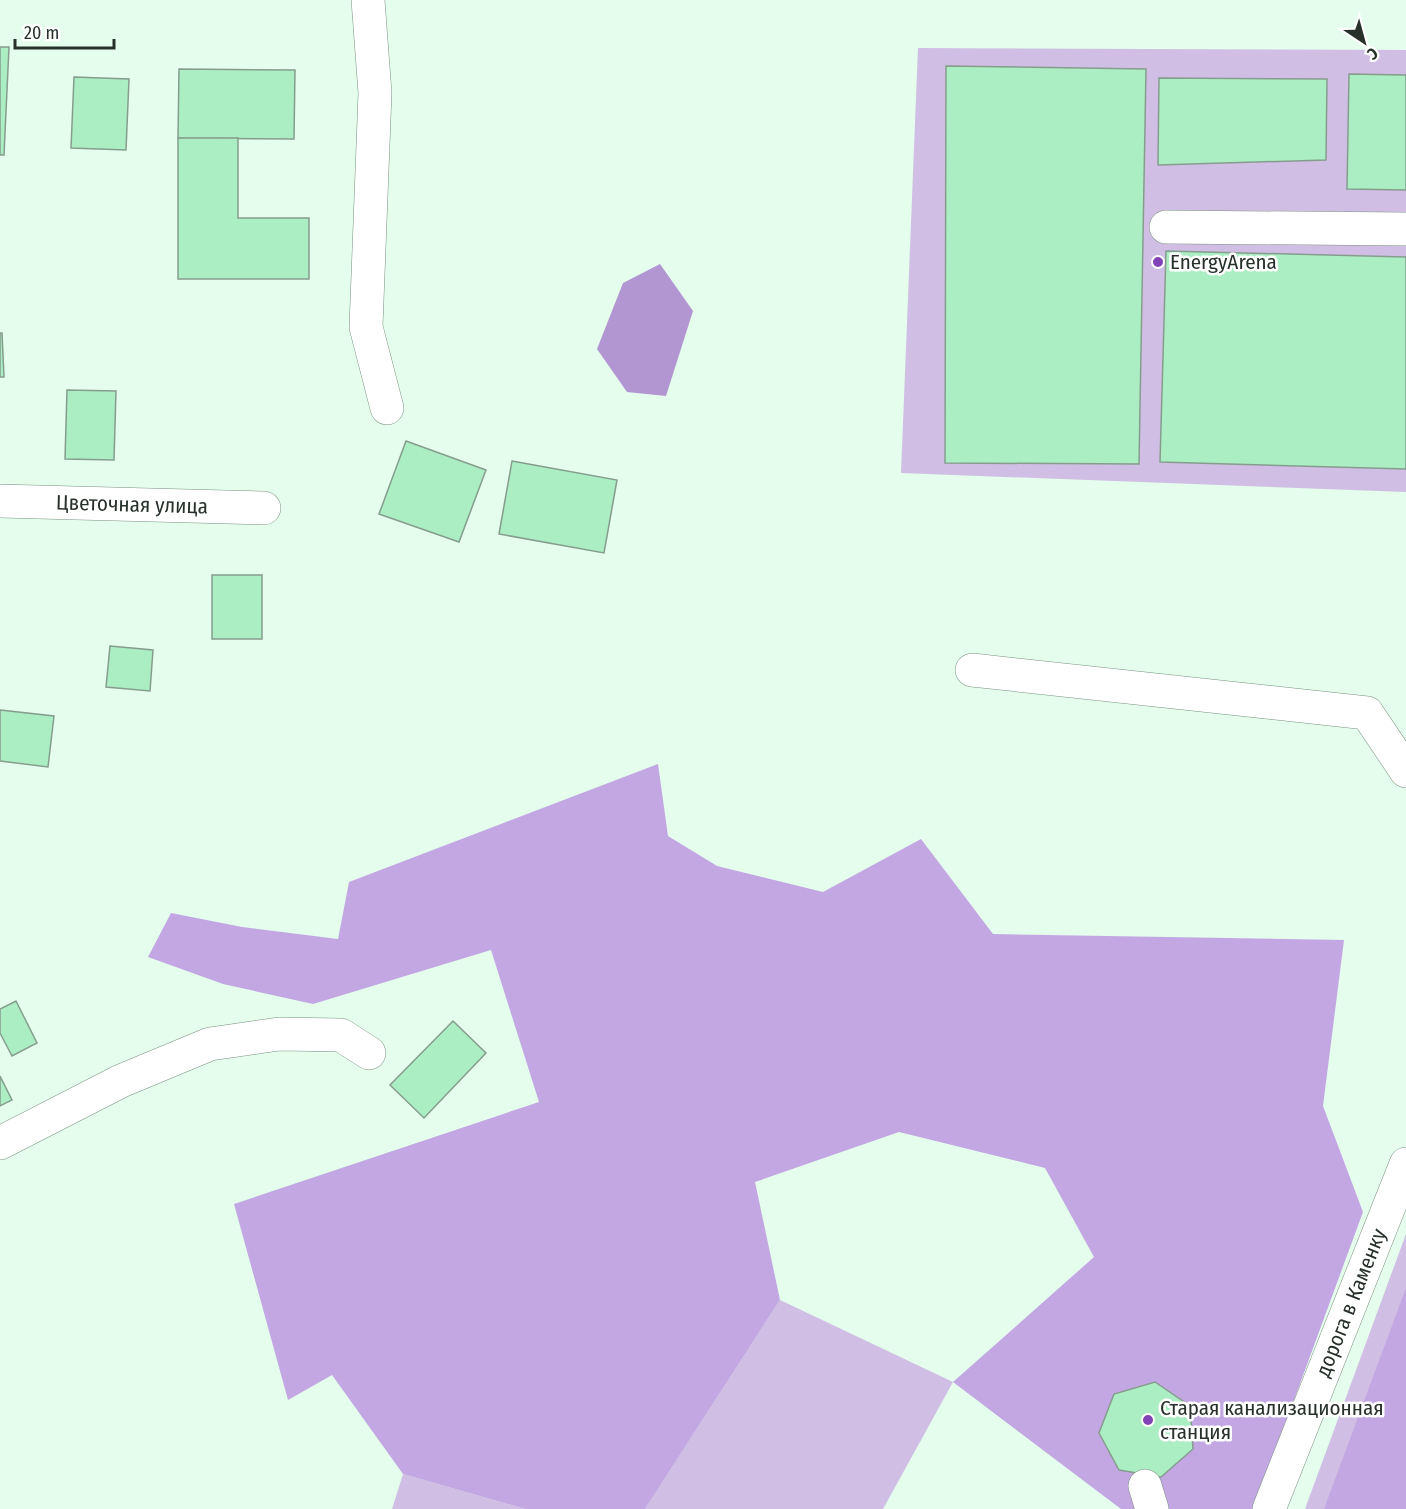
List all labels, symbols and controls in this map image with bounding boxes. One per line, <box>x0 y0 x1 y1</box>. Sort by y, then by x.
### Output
scale bar <box>15 12 114 50</box>
north arrow <box>1334 12 1394 72</box>
text: 20 m <box>24 22 59 44</box>
text: С <box>1363 44 1382 64</box>
place label: EnergyArena <box>1170 249 1277 275</box>
marker: EnergyArena <box>1151 255 1165 269</box>
street label: Цветочная улица <box>56 489 208 520</box>
street label: дорога в Каменку <box>1310 1224 1392 1380</box>
place label: Старая канализационная станция <box>1160 1395 1384 1445</box>
marker: Старая канализационная станция <box>1141 1413 1155 1427</box>

